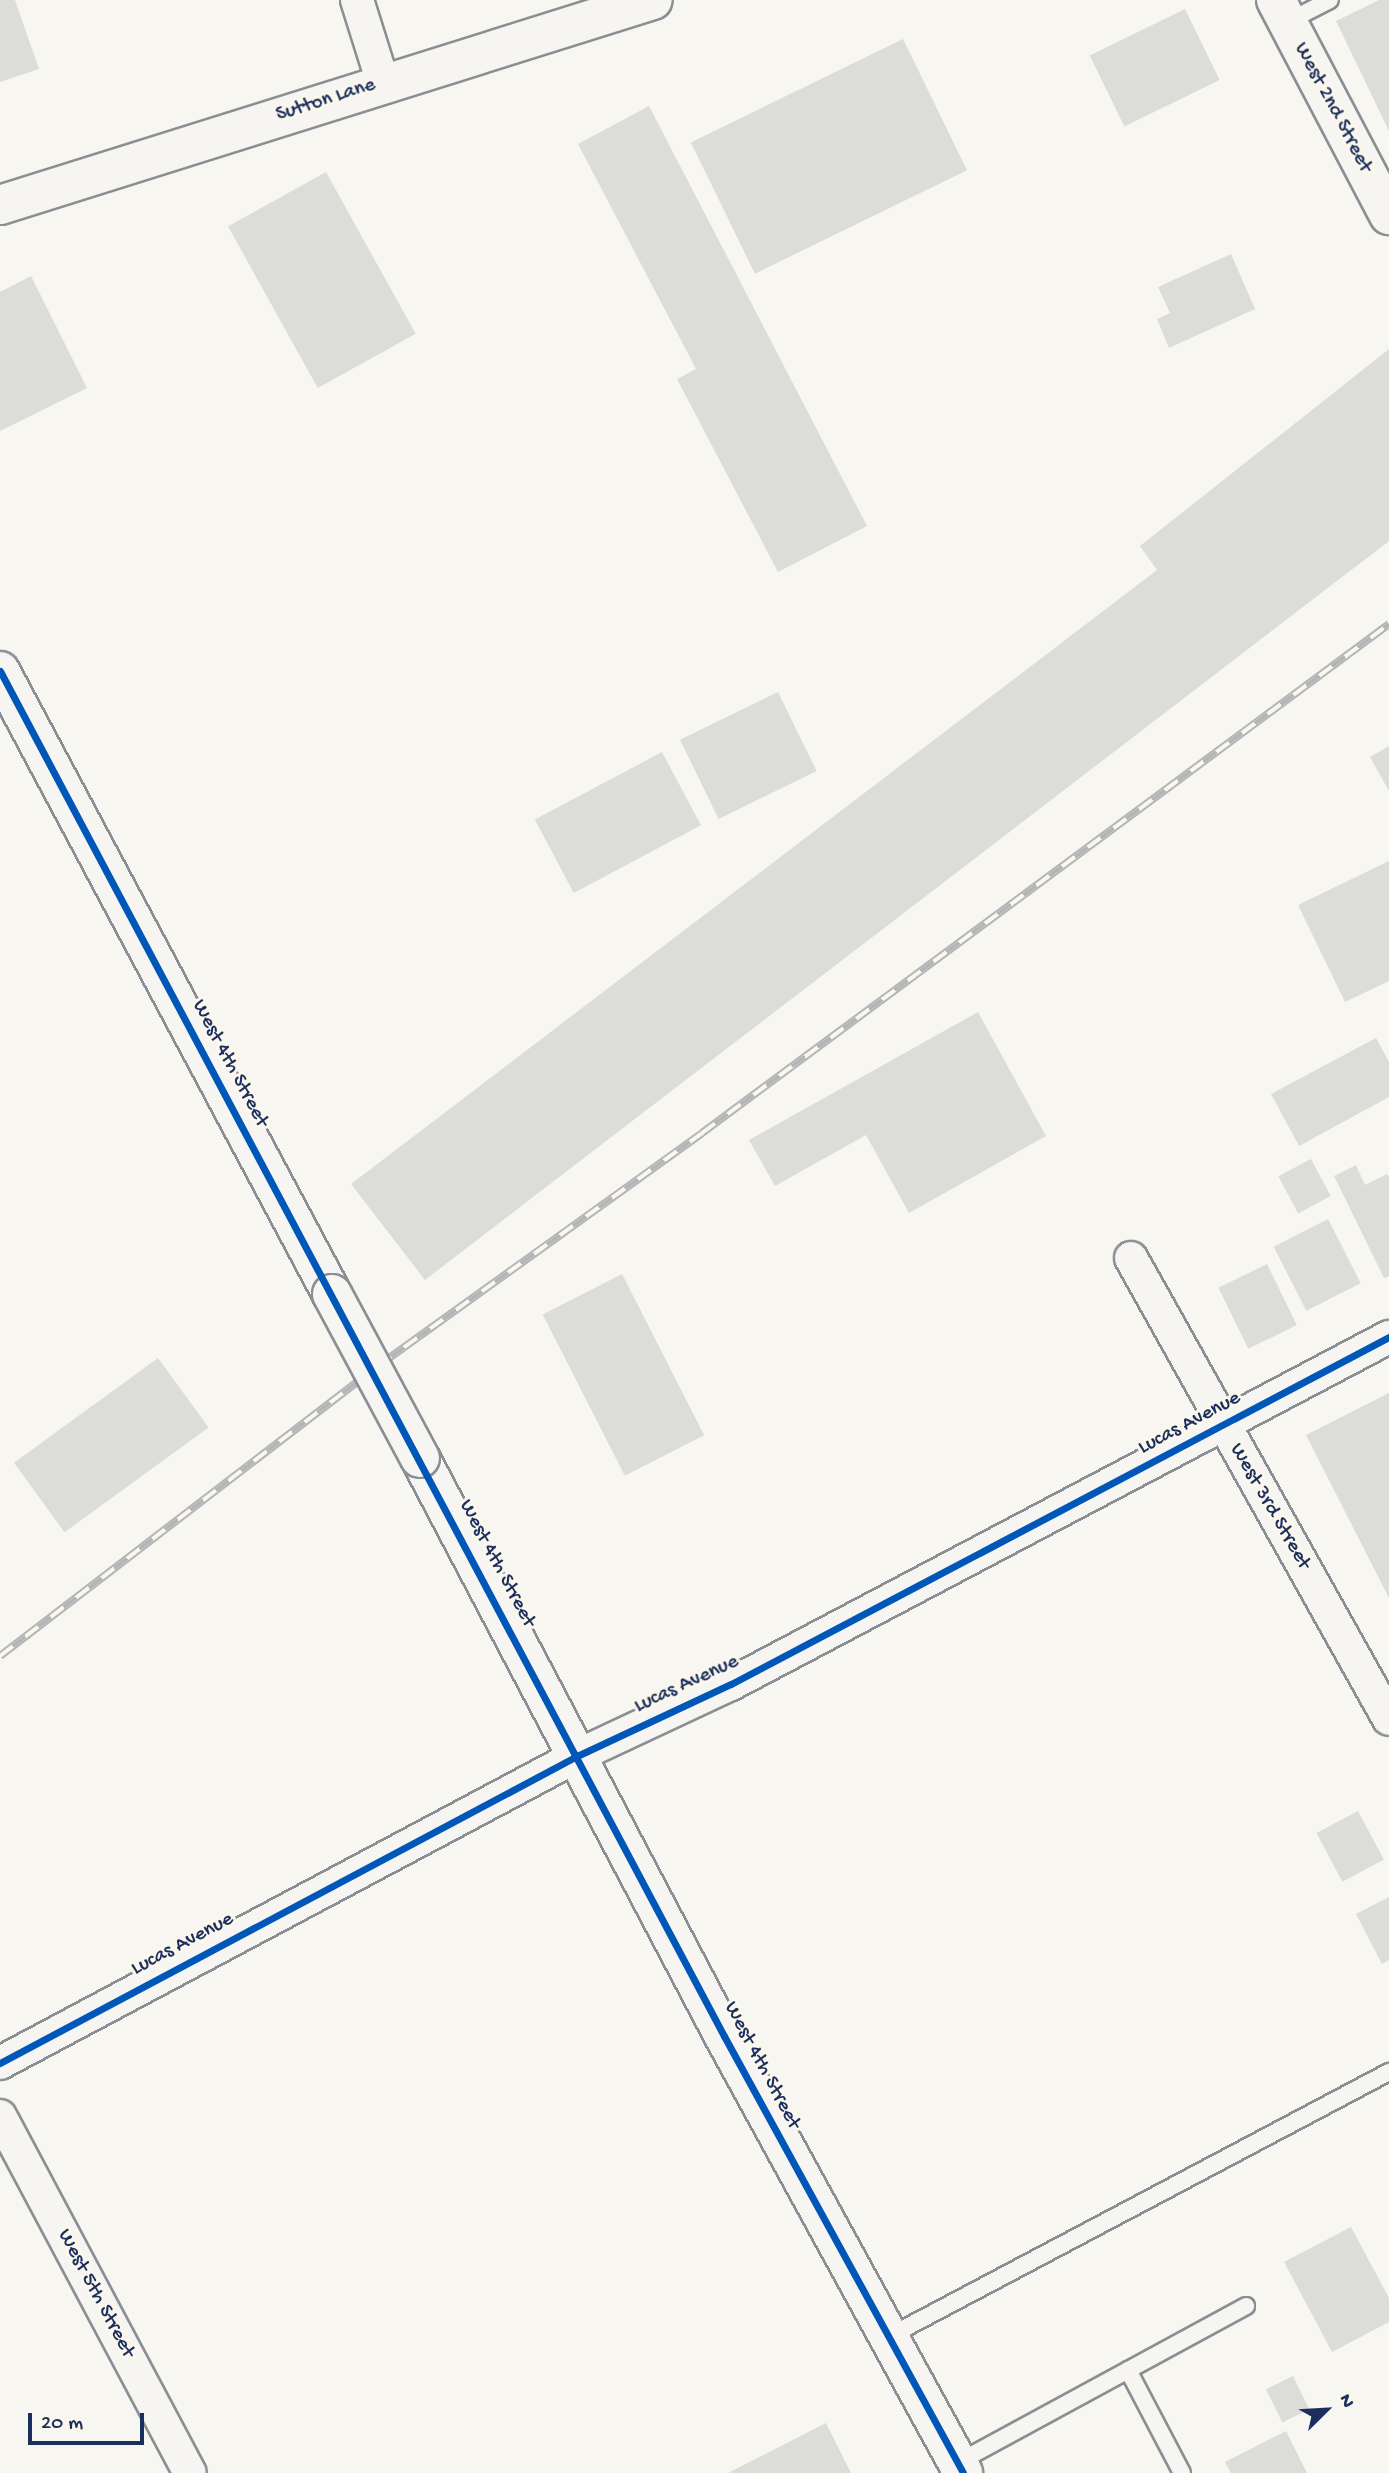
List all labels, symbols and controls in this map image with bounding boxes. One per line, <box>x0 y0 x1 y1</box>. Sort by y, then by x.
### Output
street label: West 2nd Street <box>1287 39 1377 177</box>
street label: Sutton Lane <box>273 73 379 129</box>
street label: West 4th Street <box>185 996 273 1132</box>
street label: Lucas Avenue <box>1135 1387 1245 1461</box>
street label: West 3rd Street <box>1223 1439 1315 1575</box>
street label: West 4th Street <box>452 1496 540 1632</box>
street label: Lucas Avenue <box>631 1650 743 1720</box>
street label: Lucas Avenue <box>128 1908 238 1982</box>
street label: West 4th Street <box>717 1998 805 2134</box>
street label: West 5th Street <box>51 2225 139 2363</box>
north arrow <box>1291 2375 1361 2445</box>
text: N <box>1333 2391 1359 2412</box>
scale bar <box>32 2400 147 2444</box>
text: 20 m <box>41 2412 83 2437</box>

